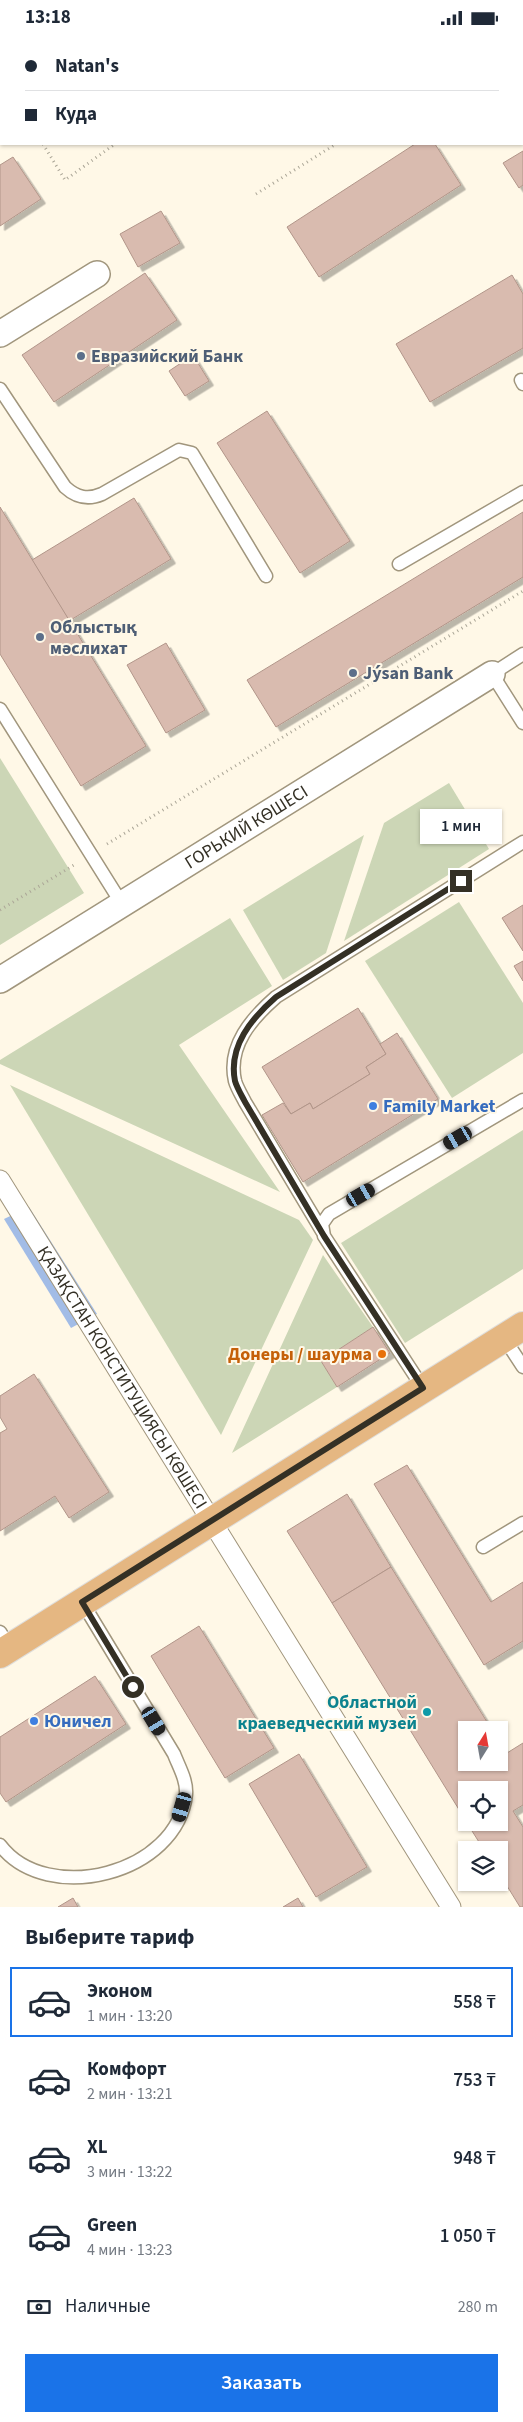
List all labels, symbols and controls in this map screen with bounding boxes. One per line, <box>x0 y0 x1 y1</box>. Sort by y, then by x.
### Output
text: 13:18 <box>25 4 71 31</box>
text: Natan's <box>55 53 119 80</box>
text: Куда <box>55 101 97 128</box>
place label: Евразийский Банк <box>91 344 243 369</box>
marker: Евразийский Банк <box>75 350 87 362</box>
place label: Облыстық мәслихат <box>50 615 137 661</box>
marker: Облыстық мәслихат <box>34 631 46 643</box>
place label: Jýsan Bank <box>363 661 454 686</box>
marker: Jýsan Bank <box>347 667 359 679</box>
street label: ГОРЬКИЙ КӨШЕСІ <box>180 779 313 875</box>
callout: 1 мин <box>420 809 502 843</box>
text: 1 мин <box>441 815 481 837</box>
route end <box>450 870 472 892</box>
place label: Family Мarket <box>383 1094 496 1119</box>
marker: Family Мarket <box>367 1100 379 1112</box>
car <box>441 1124 474 1152</box>
car <box>344 1181 377 1209</box>
street label: ҚАЗАҚСТАН КОНСТИТУЦИЯСЫ КӨШЕСІ <box>31 1241 213 1513</box>
place label: Донеры / шаурма <box>228 1342 372 1367</box>
marker: Донеры / шаурма <box>376 1348 388 1360</box>
route start <box>122 1676 144 1698</box>
place label: Областной краеведческий музей <box>238 1690 417 1736</box>
car <box>139 1704 168 1738</box>
marker: Областной краеведческий музей <box>421 1706 433 1718</box>
place label: Юничел <box>44 1709 112 1734</box>
marker: Юничел <box>28 1715 40 1727</box>
north arrow <box>458 1721 508 1771</box>
map controls <box>458 1721 508 1891</box>
button: locate <box>458 1781 508 1831</box>
car <box>170 1791 193 1823</box>
button: layers <box>458 1841 508 1891</box>
text: Выберите тариф <box>25 1921 195 1953</box>
text: Эконом <box>87 1978 153 2005</box>
icon: car <box>27 1980 72 2025</box>
text: 558 ₸ <box>453 1989 496 2016</box>
text: 1 мин · 13:20 <box>87 2005 173 2027</box>
text: Комфорт <box>87 2056 167 2083</box>
icon: car <box>27 2058 72 2103</box>
text: 753 ₸ <box>453 2067 496 2094</box>
text: 2 мин · 13:21 <box>87 2083 173 2105</box>
text: XL <box>87 2134 108 2161</box>
icon: car <box>27 2136 72 2181</box>
text: 948 ₸ <box>453 2145 496 2172</box>
text: 3 мин · 13:22 <box>87 2161 173 2183</box>
text: Green <box>87 2212 137 2239</box>
icon: car <box>27 2214 72 2259</box>
text: 1 050 ₸ <box>440 2223 496 2250</box>
text: 4 мин · 13:23 <box>87 2239 173 2261</box>
icon: cash <box>25 2293 53 2321</box>
text: Наличные <box>65 2293 150 2320</box>
text: 280 m <box>458 2296 498 2318</box>
button: Заказать <box>25 2354 498 2412</box>

